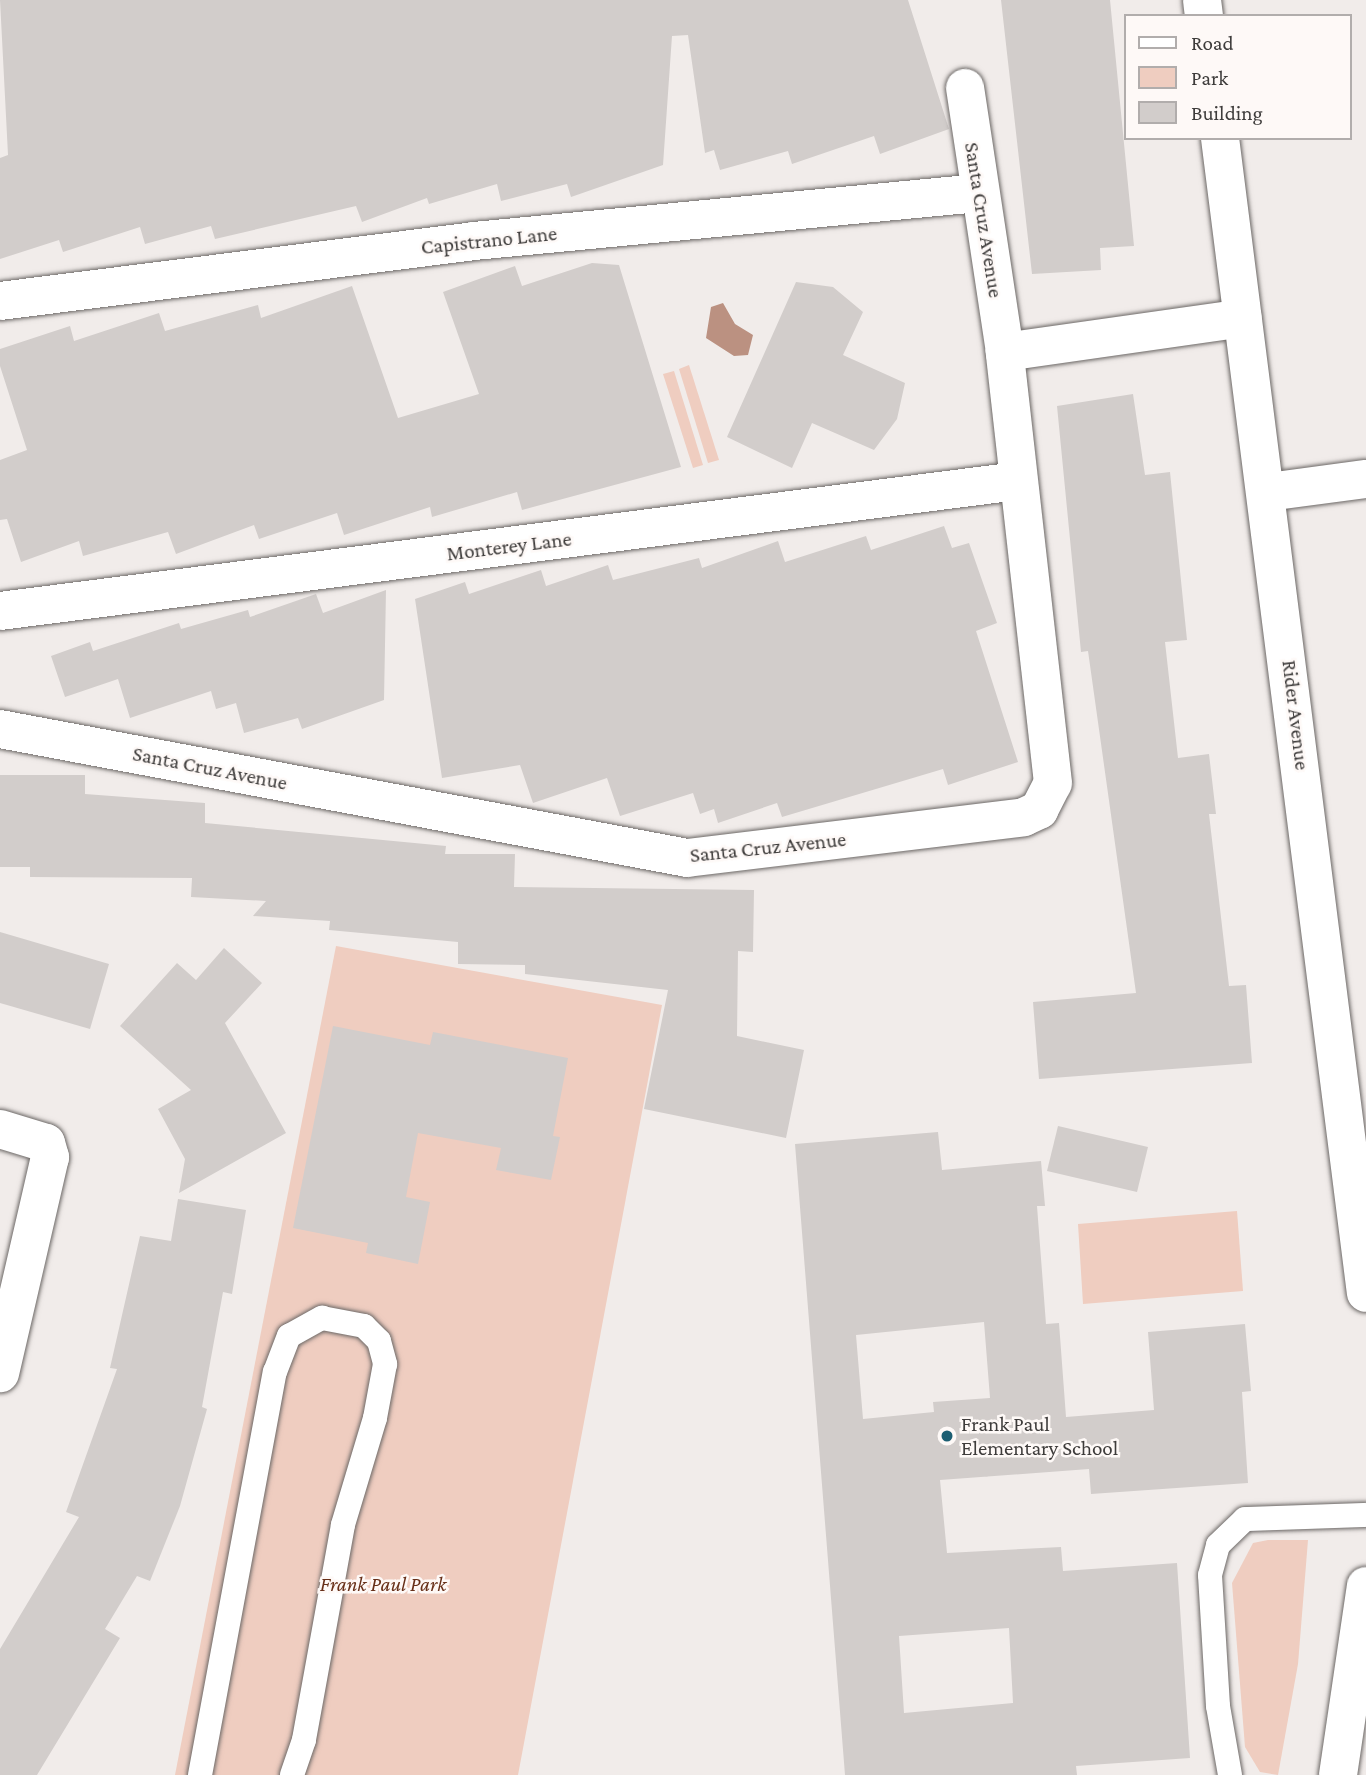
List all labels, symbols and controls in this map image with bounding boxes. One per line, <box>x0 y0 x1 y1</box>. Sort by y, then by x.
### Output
legend <box>1124 14 1352 140</box>
text: Road <box>1191 31 1234 55</box>
text: Park <box>1191 66 1228 90</box>
text: Building <box>1191 101 1263 125</box>
street label: Santa Cruz Avenue <box>959 140 1009 300</box>
street label: Capistrano Lane <box>420 220 558 260</box>
street label: Monterey Lane <box>445 526 573 566</box>
street label: Rider Avenue <box>1277 659 1315 771</box>
street label: Santa Cruz Avenue <box>131 741 289 795</box>
street label: Santa Cruz Avenue <box>689 826 847 868</box>
place label: Frank Paul Elementary School <box>961 1411 1118 1461</box>
marker: Frank Paul Elementary School <box>939 1428 955 1444</box>
park label: Frank Paul Park <box>320 1571 446 1597</box>

